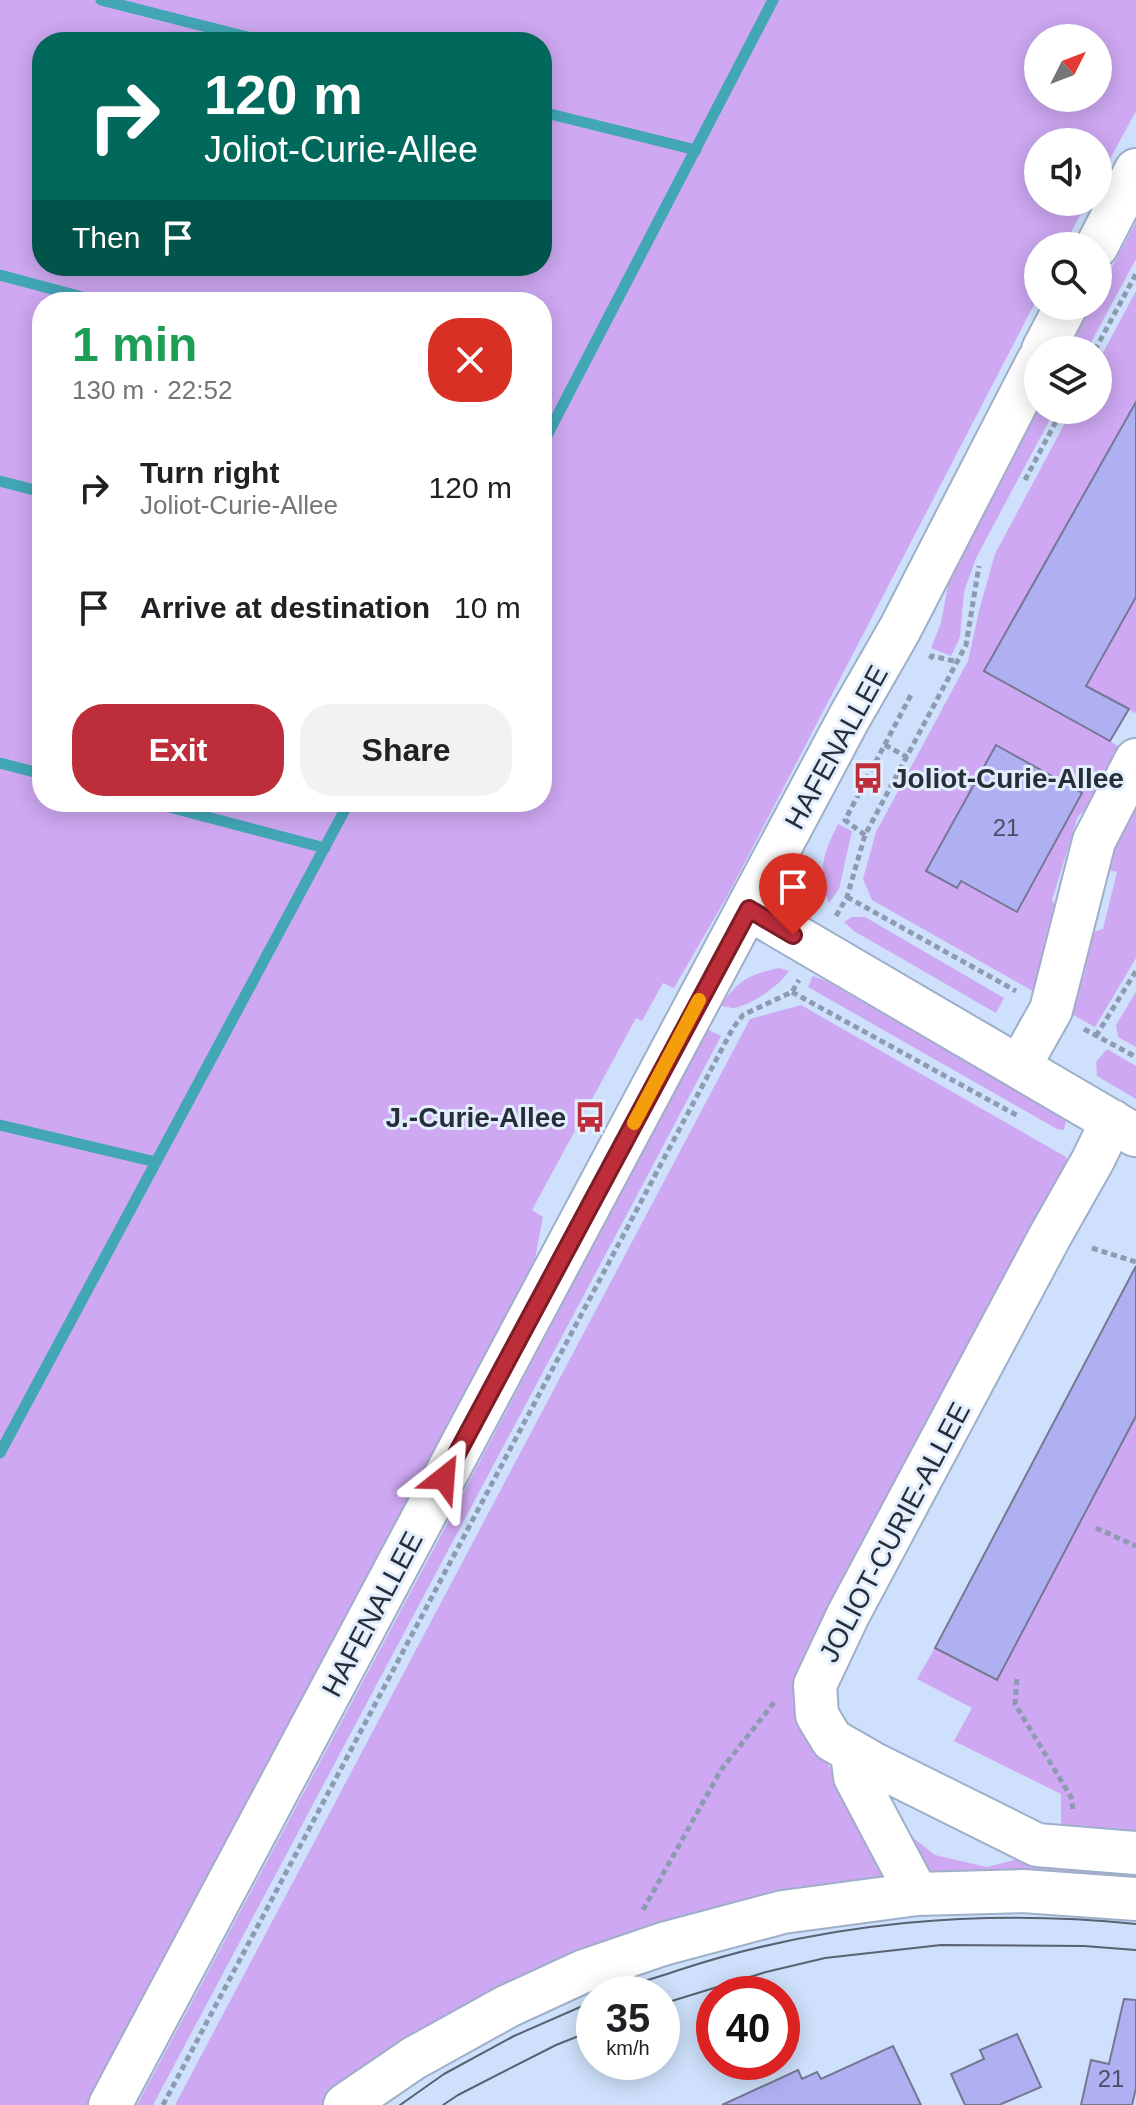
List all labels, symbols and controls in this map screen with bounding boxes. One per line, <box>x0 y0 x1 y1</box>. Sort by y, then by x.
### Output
north arrow <box>1024 24 1112 112</box>
map controls <box>1024 24 1112 424</box>
text: 120 m <box>204 63 363 126</box>
icon: right <box>72 64 176 168</box>
button: sound <box>1024 128 1112 216</box>
text: Joliot-Curie-Allee <box>204 129 478 170</box>
icon: arrive <box>156 216 200 260</box>
text: Then <box>72 221 140 254</box>
button: search <box>1024 232 1112 320</box>
text: 1 min <box>72 318 197 371</box>
button: close <box>428 318 512 402</box>
button: layers <box>1024 336 1112 424</box>
text: 130 m · 22:52 <box>72 375 232 405</box>
text: Turn right <box>140 456 279 489</box>
icon: right <box>72 466 116 510</box>
text: 120 m <box>429 471 512 504</box>
text: Joliot-Curie-Allee <box>140 490 338 520</box>
icon: arrive <box>72 586 116 630</box>
text: Arrive at destination <box>140 591 430 624</box>
text: 10 m <box>454 591 521 624</box>
street label: HAFENALLEE <box>779 660 894 834</box>
button: Exit <box>72 704 284 796</box>
button: Share <box>300 704 512 796</box>
bus stop icon: Joliot-Curie-Allee <box>851 761 885 795</box>
place label: Joliot-Curie-Allee <box>892 763 1124 794</box>
house number: 21 <box>993 814 1019 841</box>
pin <box>759 853 827 935</box>
icon: arrive <box>771 865 815 909</box>
bus stop icon: J.-Curie-Allee <box>573 1100 607 1134</box>
place label: J.-Curie-Allee <box>386 1102 566 1133</box>
street label: JOLIOT-CURIE-ALLEE <box>813 1397 976 1667</box>
position arrow <box>402 1436 486 1520</box>
street label: HAFENALLEE <box>316 1527 429 1702</box>
speed limit sign: 40 <box>696 1976 800 2080</box>
text: 35 <box>606 1996 650 2040</box>
text: km/h <box>606 2037 650 2059</box>
house number: 21 <box>1098 2065 1124 2092</box>

